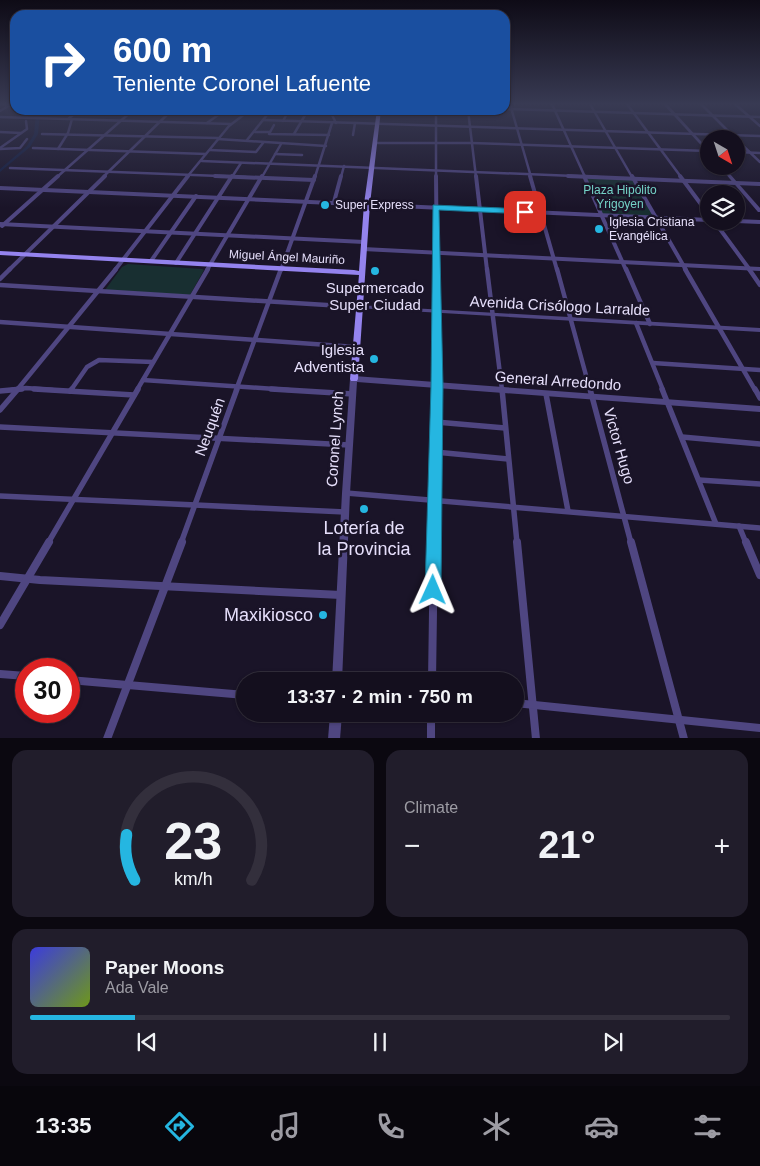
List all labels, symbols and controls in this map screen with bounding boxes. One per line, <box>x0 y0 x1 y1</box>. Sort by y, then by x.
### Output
icon: right <box>30 30 95 95</box>
text: 600 m <box>113 30 212 69</box>
text: Teniente Coronel Lafuente <box>113 71 371 96</box>
north arrow <box>700 130 745 175</box>
map controls <box>700 130 745 230</box>
park label: Plaza Hipólito Yrigoyen <box>583 183 657 211</box>
button: layers <box>700 185 745 230</box>
pin <box>504 191 546 233</box>
place label: Super Express <box>335 198 414 212</box>
icon: arrive <box>511 198 539 226</box>
marker: Super Express <box>319 199 331 211</box>
place label: Iglesia Cristiana Evangélica <box>609 215 695 243</box>
marker: Iglesia Cristiana Evangélica <box>593 223 605 235</box>
street label: Miguel Ángel Mauriño <box>229 246 346 267</box>
marker: Supermercado Super Ciudad <box>369 265 381 277</box>
place label: Supermercado Super Ciudad <box>326 279 424 313</box>
street label: Avenida Crisólogo Larralde <box>469 292 651 319</box>
place label: Iglesia Adventista <box>294 341 365 375</box>
marker: Iglesia Adventista <box>368 353 380 365</box>
street label: General Arredondo <box>494 368 622 393</box>
street label: Coronel Lynch <box>323 390 346 488</box>
street label: Neuquén <box>191 395 228 458</box>
street label: Victor Hugo <box>601 406 638 486</box>
marker: Lotería de la Provincia <box>358 503 370 515</box>
place label: Lotería de la Provincia <box>317 518 412 559</box>
position arrow <box>406 563 458 615</box>
place label: Maxikiosco <box>224 605 313 625</box>
marker: Maxikiosco <box>317 609 329 621</box>
speed limit sign: 30 <box>15 658 80 723</box>
text: 13:37 · 2 min · 750 m <box>287 686 473 707</box>
text: Climate <box>404 799 458 816</box>
text: 23 <box>164 812 222 870</box>
text: 21° <box>538 824 596 866</box>
text: − <box>404 830 420 861</box>
text: + <box>714 830 730 861</box>
text: km/h <box>174 869 212 889</box>
text: Paper Moons <box>105 957 224 978</box>
text: Ada Vale <box>105 979 169 996</box>
icon: previous <box>133 1028 161 1056</box>
icon: pause <box>366 1028 394 1056</box>
icon: next <box>599 1028 627 1056</box>
icon: directions <box>162 1109 197 1144</box>
icon: music <box>268 1109 303 1144</box>
icon: phone <box>373 1109 408 1144</box>
icon: climate <box>479 1109 514 1144</box>
icon: car <box>584 1109 619 1144</box>
icon: filters <box>690 1109 725 1144</box>
text: 13:35 <box>35 1113 92 1138</box>

